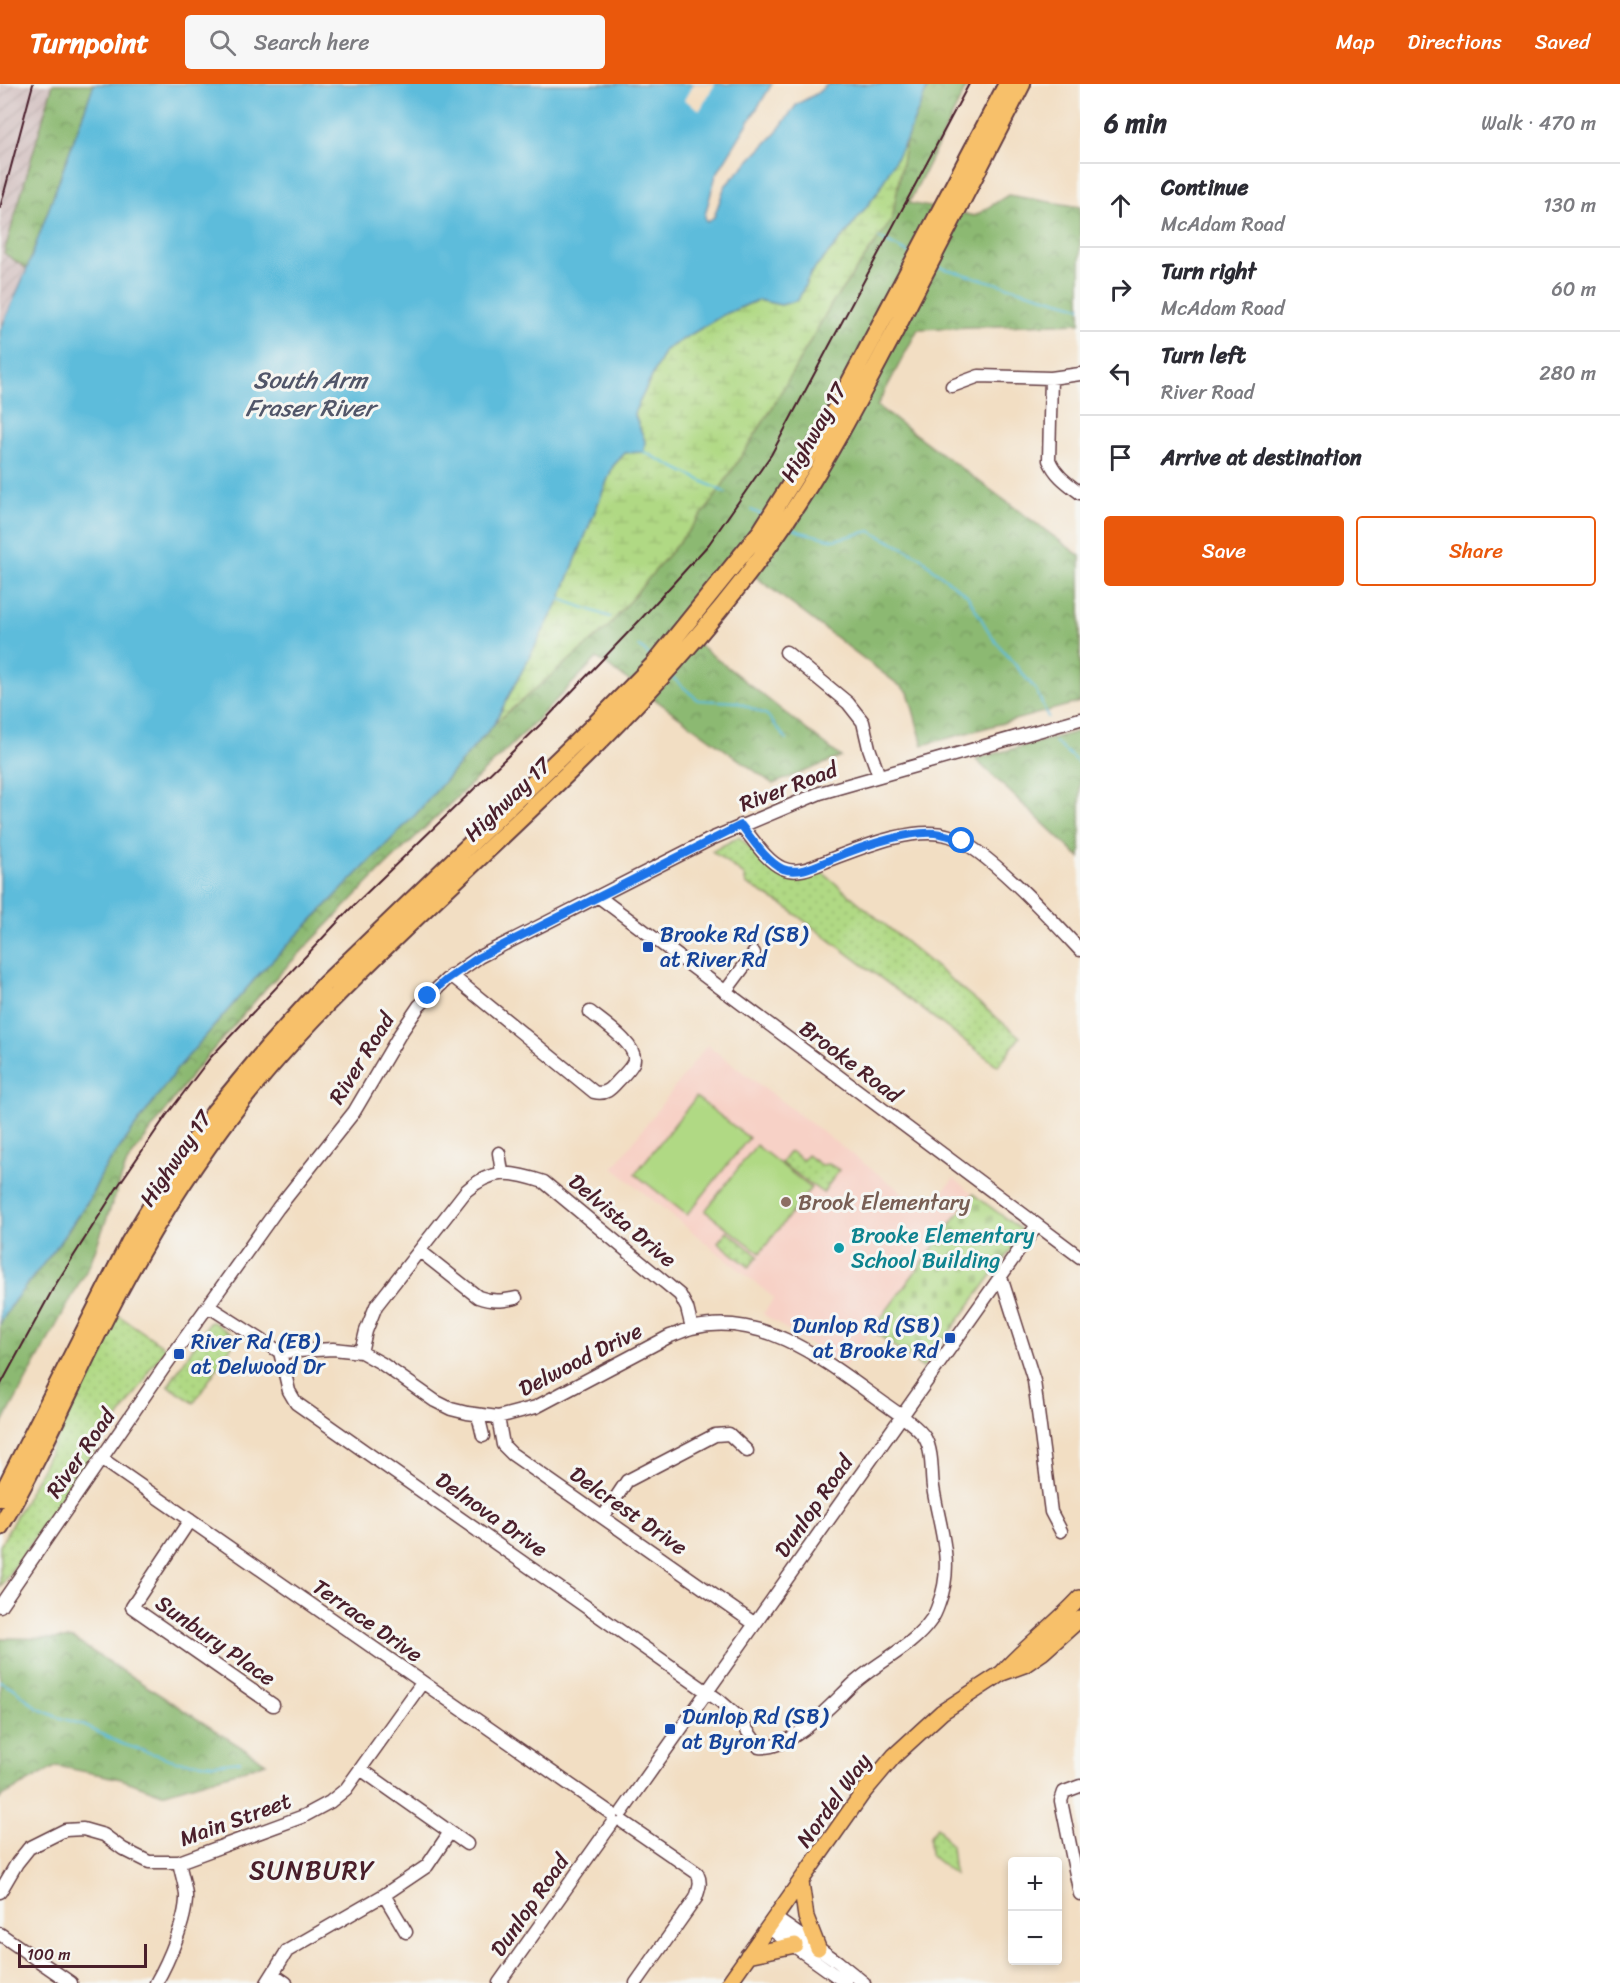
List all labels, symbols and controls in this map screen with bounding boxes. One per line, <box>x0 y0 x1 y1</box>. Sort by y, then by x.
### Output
search box <box>185 15 605 69</box>
text: Turnpoint <box>30 18 149 67</box>
text: Search here <box>254 23 370 62</box>
text: Map <box>1336 23 1374 61</box>
text: Directions <box>1407 23 1502 61</box>
text: Saved <box>1535 23 1590 61</box>
icon: search <box>206 26 239 59</box>
text: 6 min <box>1104 100 1167 146</box>
text: Walk · 470 m <box>1481 106 1596 141</box>
text: Continue <box>1161 168 1249 207</box>
text: 130 m <box>1543 188 1596 223</box>
icon: ahead <box>1104 189 1137 222</box>
text: McAdam Road <box>1161 207 1284 242</box>
text: Turn right <box>1161 252 1256 291</box>
text: 60 m <box>1551 272 1596 307</box>
icon: right <box>1104 273 1137 306</box>
text: McAdam Road <box>1161 291 1284 326</box>
text: Turn left <box>1161 336 1246 375</box>
text: 280 m <box>1539 356 1596 391</box>
icon: left <box>1104 357 1137 390</box>
water label: South Arm Fraser River <box>246 359 379 429</box>
street label: Highway 17 <box>769 374 858 489</box>
text: River Road <box>1161 375 1254 410</box>
text: Arrive at destination <box>1161 438 1362 477</box>
icon: arrive <box>1104 441 1137 474</box>
button: Save <box>1104 516 1344 586</box>
button: Share <box>1356 516 1596 586</box>
street label: Highway 17 <box>454 746 561 851</box>
street label: River Road <box>733 749 844 823</box>
route start <box>948 827 974 853</box>
place label: Brooke Rd (SB) at River Rd <box>660 915 809 979</box>
marker: Brooke Rd (SB) at River Rd <box>641 940 655 954</box>
route end <box>414 982 440 1008</box>
street label: River Road <box>318 1003 406 1112</box>
street label: Brooke Road <box>791 1010 912 1114</box>
street label: Highway 17 <box>129 1101 223 1215</box>
street label: Delvista Drive <box>559 1163 686 1278</box>
place label: Brook Elementary <box>798 1183 971 1222</box>
marker: Brook Elementary <box>779 1195 793 1209</box>
place label: Brooke Elementary School Building <box>851 1216 1035 1280</box>
marker: Brooke Elementary School Building <box>832 1241 846 1255</box>
place label: Dunlop Rd (SB) at Brooke Rd <box>792 1306 939 1370</box>
street label: Delwood Drive <box>511 1311 649 1407</box>
place label: River Rd (EB) at Delwood Dr <box>191 1322 327 1386</box>
marker: Dunlop Rd (SB) at Brooke Rd <box>943 1331 957 1345</box>
marker: River Rd (EB) at Delwood Dr <box>172 1347 186 1361</box>
street label: River Road <box>35 1399 127 1506</box>
street label: Dunlop Road <box>763 1445 864 1566</box>
street label: Delcrest Drive <box>561 1455 696 1566</box>
street label: Delnova Drive <box>427 1461 556 1568</box>
street label: Terrace Drive <box>304 1568 431 1673</box>
street label: Sunbury Place <box>147 1584 284 1697</box>
place label: Dunlop Rd (SB) at Byron Rd <box>682 1697 829 1761</box>
marker: Dunlop Rd (SB) at Byron Rd <box>663 1722 677 1736</box>
street label: Nordel Way <box>785 1744 882 1856</box>
street label: Main Street <box>174 1781 297 1858</box>
street label: Dunlop Road <box>479 1844 580 1965</box>
district label: SUNBURY <box>249 1847 375 1893</box>
map controls <box>1008 1857 1062 1965</box>
button: + <box>1008 1857 1062 1911</box>
button: − <box>1008 1911 1062 1965</box>
text: 100 m <box>27 1940 71 1969</box>
scale bar <box>18 1941 147 1968</box>

